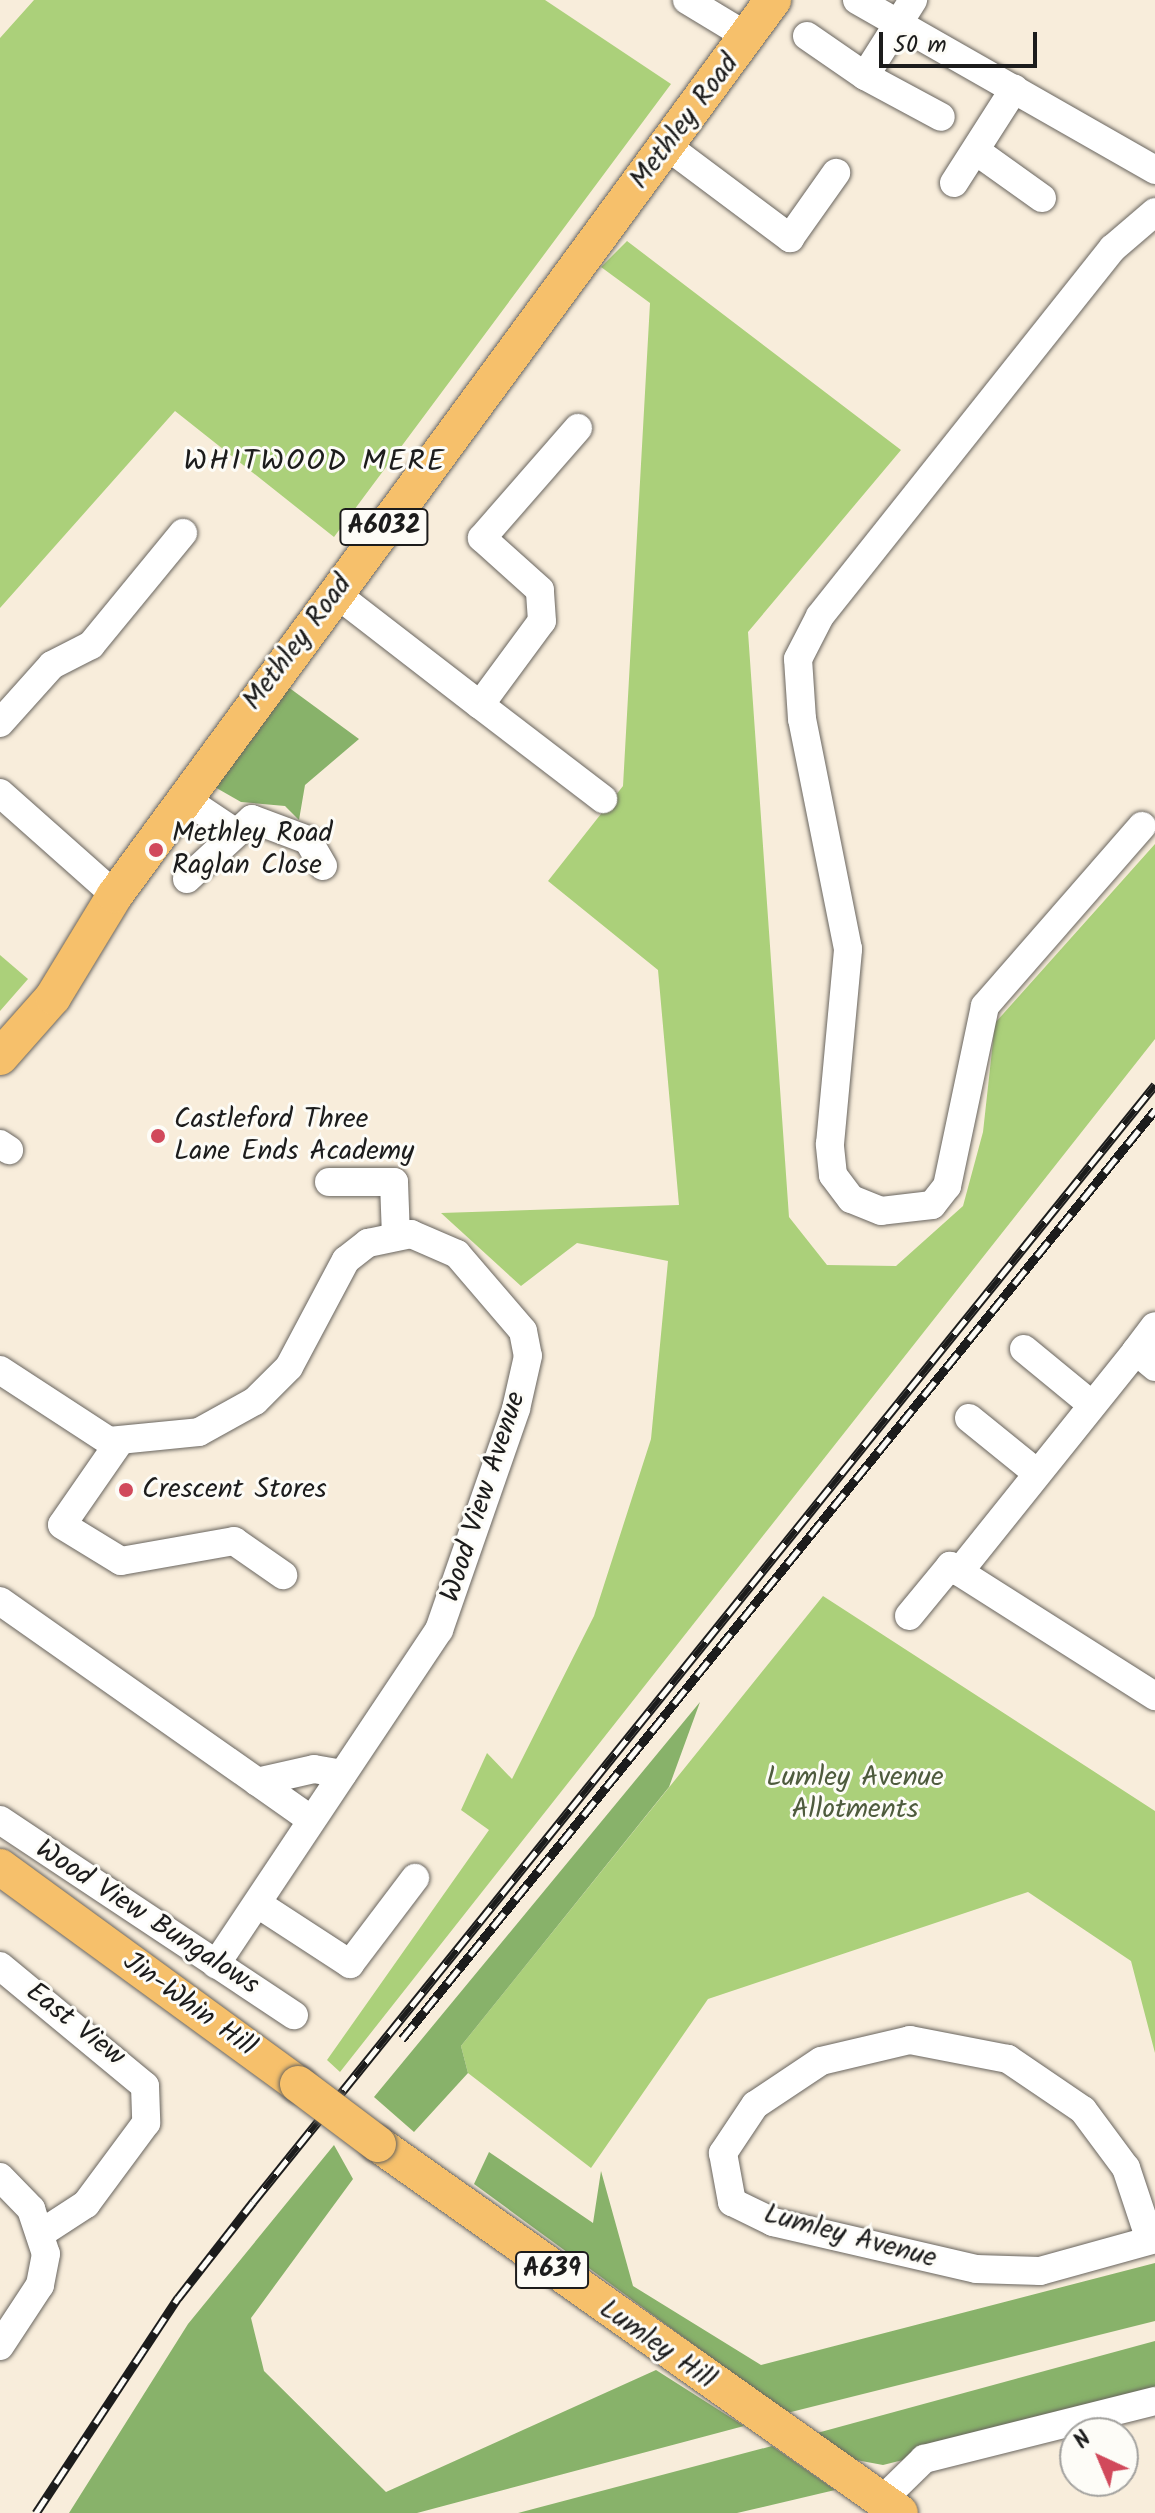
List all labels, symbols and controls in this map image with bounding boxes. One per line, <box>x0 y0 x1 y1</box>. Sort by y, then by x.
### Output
scale bar <box>883 16 1041 66</box>
text: 50 m <box>893 26 947 65</box>
street label: Methley Road <box>623 48 747 196</box>
district label: WHITWOOD MERE <box>184 444 446 480</box>
road number: A6032 <box>338 505 430 549</box>
street label: Methley Road <box>236 569 360 717</box>
place label: Methley Road Raglan Close <box>172 817 332 883</box>
marker: Methley Road Raglan Close <box>147 841 165 859</box>
place label: Castleford Three Lane Ends Academy <box>174 1103 414 1169</box>
marker: Castleford Three Lane Ends Academy <box>149 1127 167 1145</box>
street label: Wood View Avenue <box>434 1388 534 1606</box>
place label: Crescent Stores <box>142 1473 327 1507</box>
marker: Crescent Stores <box>117 1481 135 1499</box>
park label: Lumley Avenue Allotments <box>766 1761 944 1827</box>
street label: Wood View Bungalows <box>29 1833 265 2003</box>
street label: Jin-Whin Hill <box>116 1945 262 2065</box>
street label: East View <box>19 1976 131 2074</box>
street label: Lumley Avenue <box>760 2198 940 2276</box>
road number: A639 <box>514 2248 590 2292</box>
street label: Lumley Hill <box>592 2293 722 2397</box>
north arrow <box>1059 2417 1139 2497</box>
text: N <box>1066 2423 1101 2458</box>

